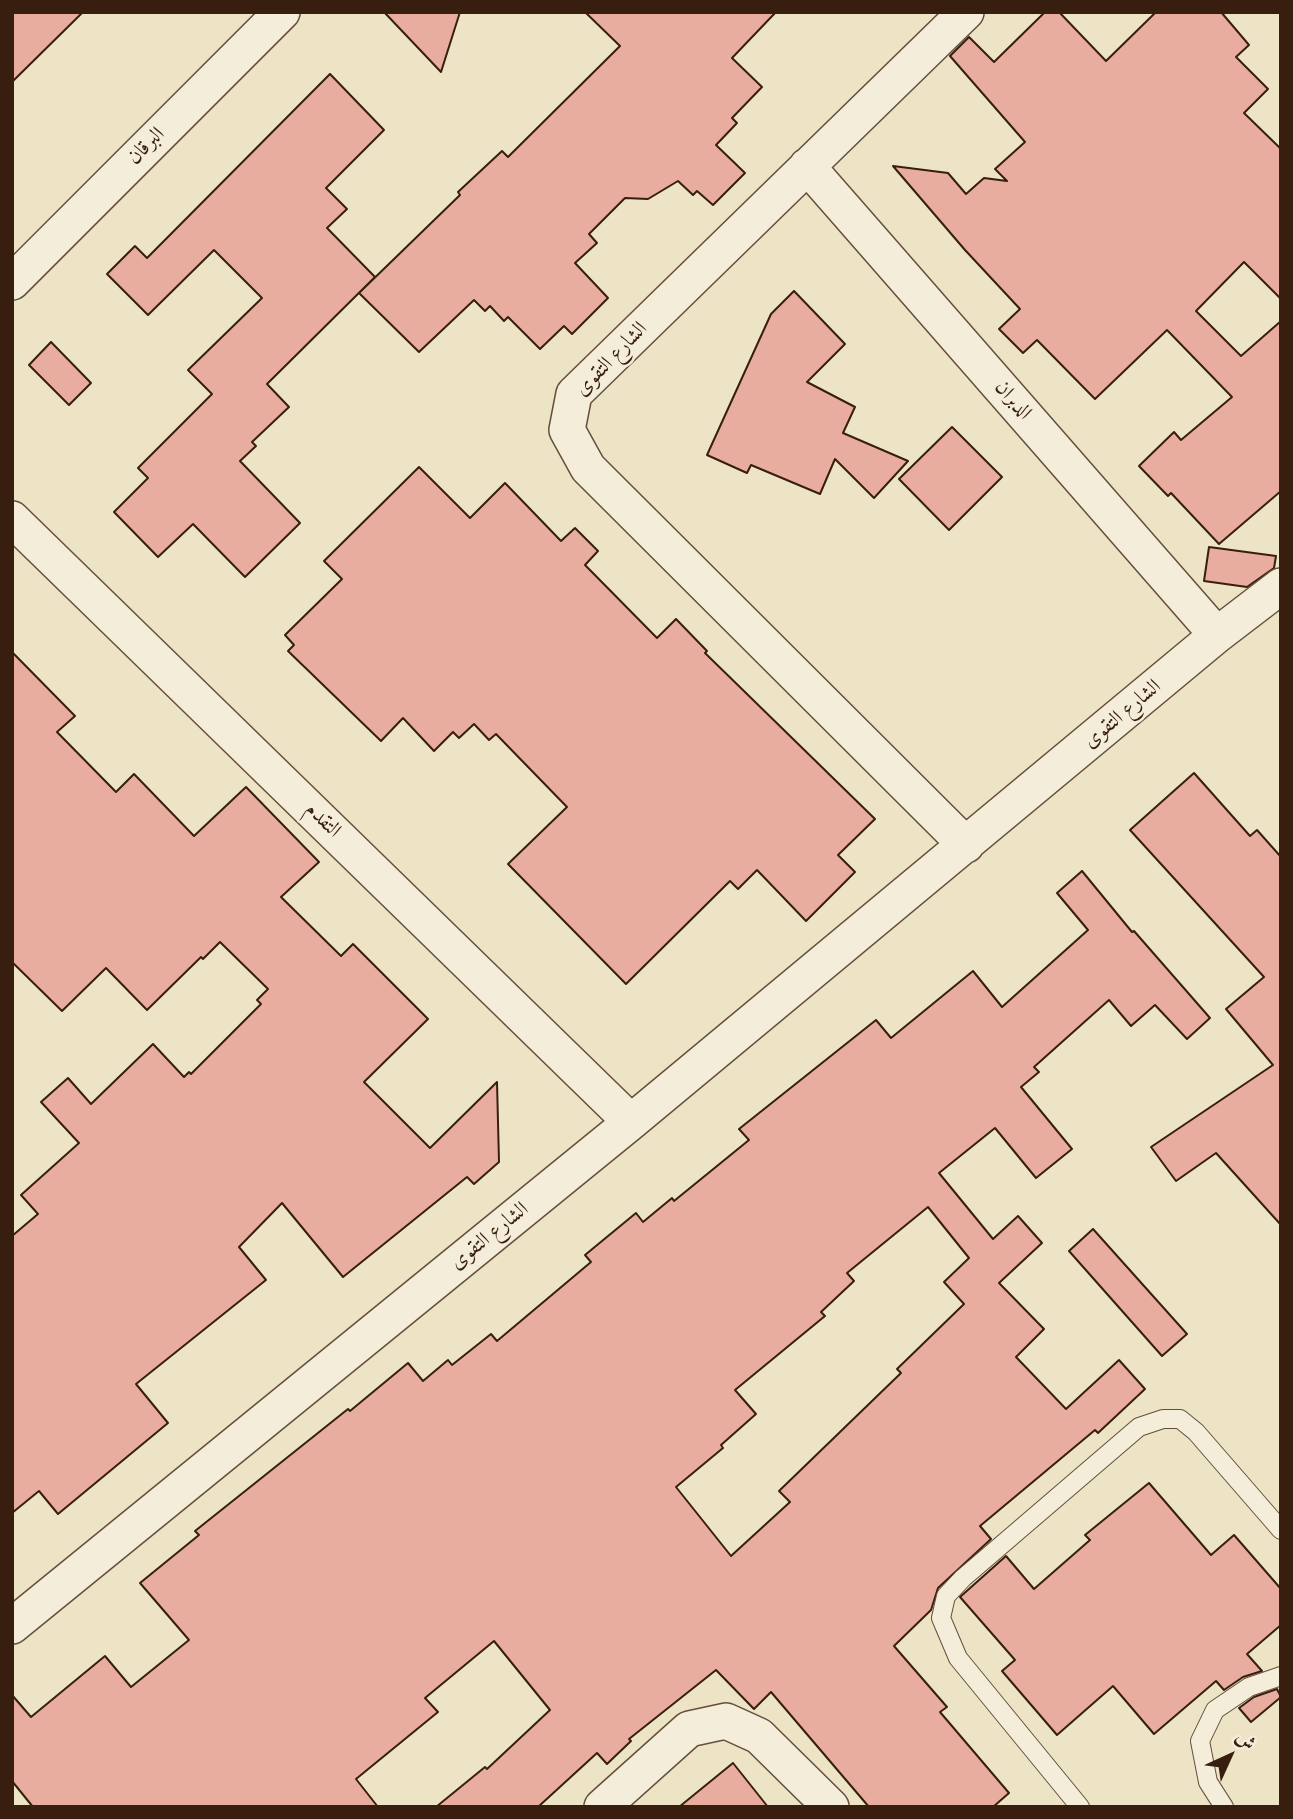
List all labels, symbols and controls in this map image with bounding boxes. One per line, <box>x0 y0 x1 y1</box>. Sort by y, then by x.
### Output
street label: البرقان <box>123 123 171 171</box>
street label: الشارع التقوى <box>570 317 654 403</box>
street label: الدبران <box>988 376 1036 426</box>
street label: الشارع التقوى <box>1079 675 1167 755</box>
street label: التقدم <box>299 798 345 844</box>
street label: الشارع التقوى <box>446 1198 534 1276</box>
north arrow <box>1195 1721 1265 1791</box>
text: ش <box>1230 1726 1260 1756</box>

